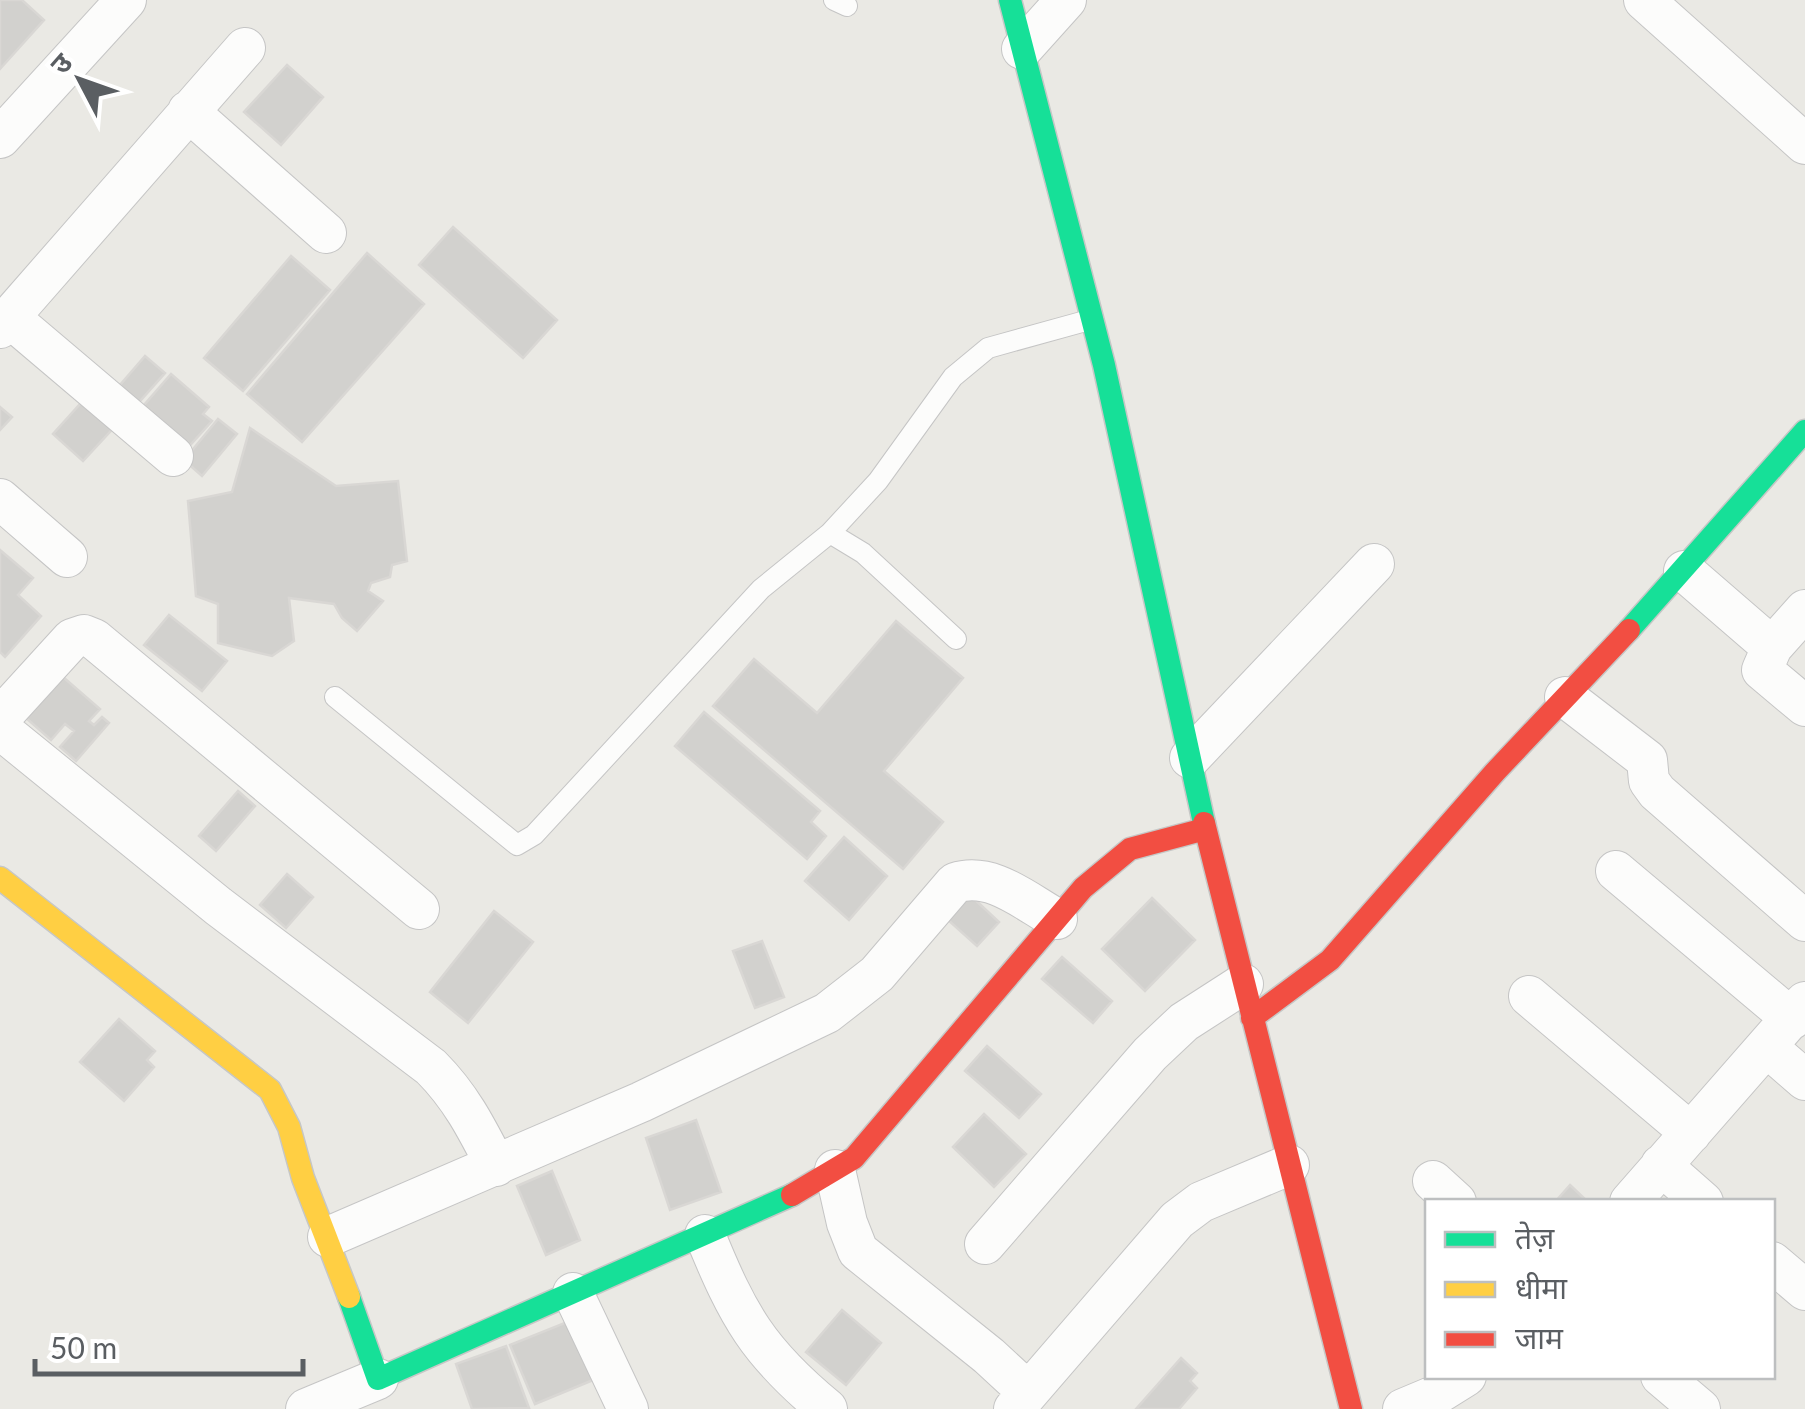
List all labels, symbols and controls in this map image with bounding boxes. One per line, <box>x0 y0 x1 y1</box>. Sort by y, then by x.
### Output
north arrow <box>30 30 130 130</box>
text: उ <box>42 45 79 80</box>
legend <box>1425 1199 1775 1379</box>
text: तेज़ <box>1515 1219 1555 1255</box>
text: धीमा <box>1515 1269 1568 1305</box>
scale bar <box>35 1314 302 1376</box>
text: जाम <box>1515 1319 1564 1355</box>
text: 50 m <box>50 1329 117 1365</box>

